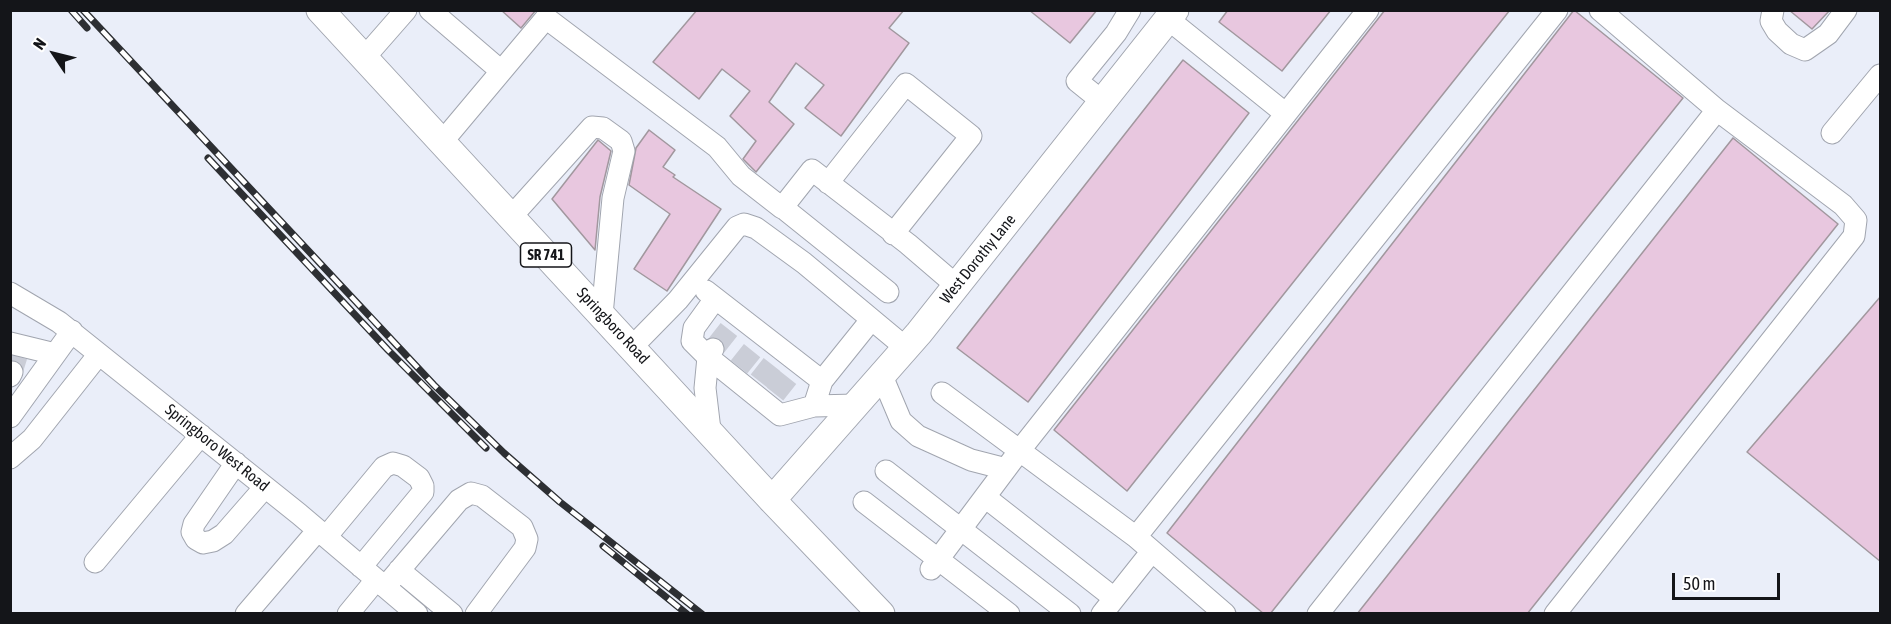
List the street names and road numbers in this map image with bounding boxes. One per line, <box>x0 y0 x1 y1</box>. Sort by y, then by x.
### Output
street label: West Dorothy Lane <box>936 210 1020 308</box>
road number: SR 741 <box>520 243 572 267</box>
street label: Springboro Road <box>573 284 653 368</box>
street label: Springboro West Road <box>161 400 273 496</box>

